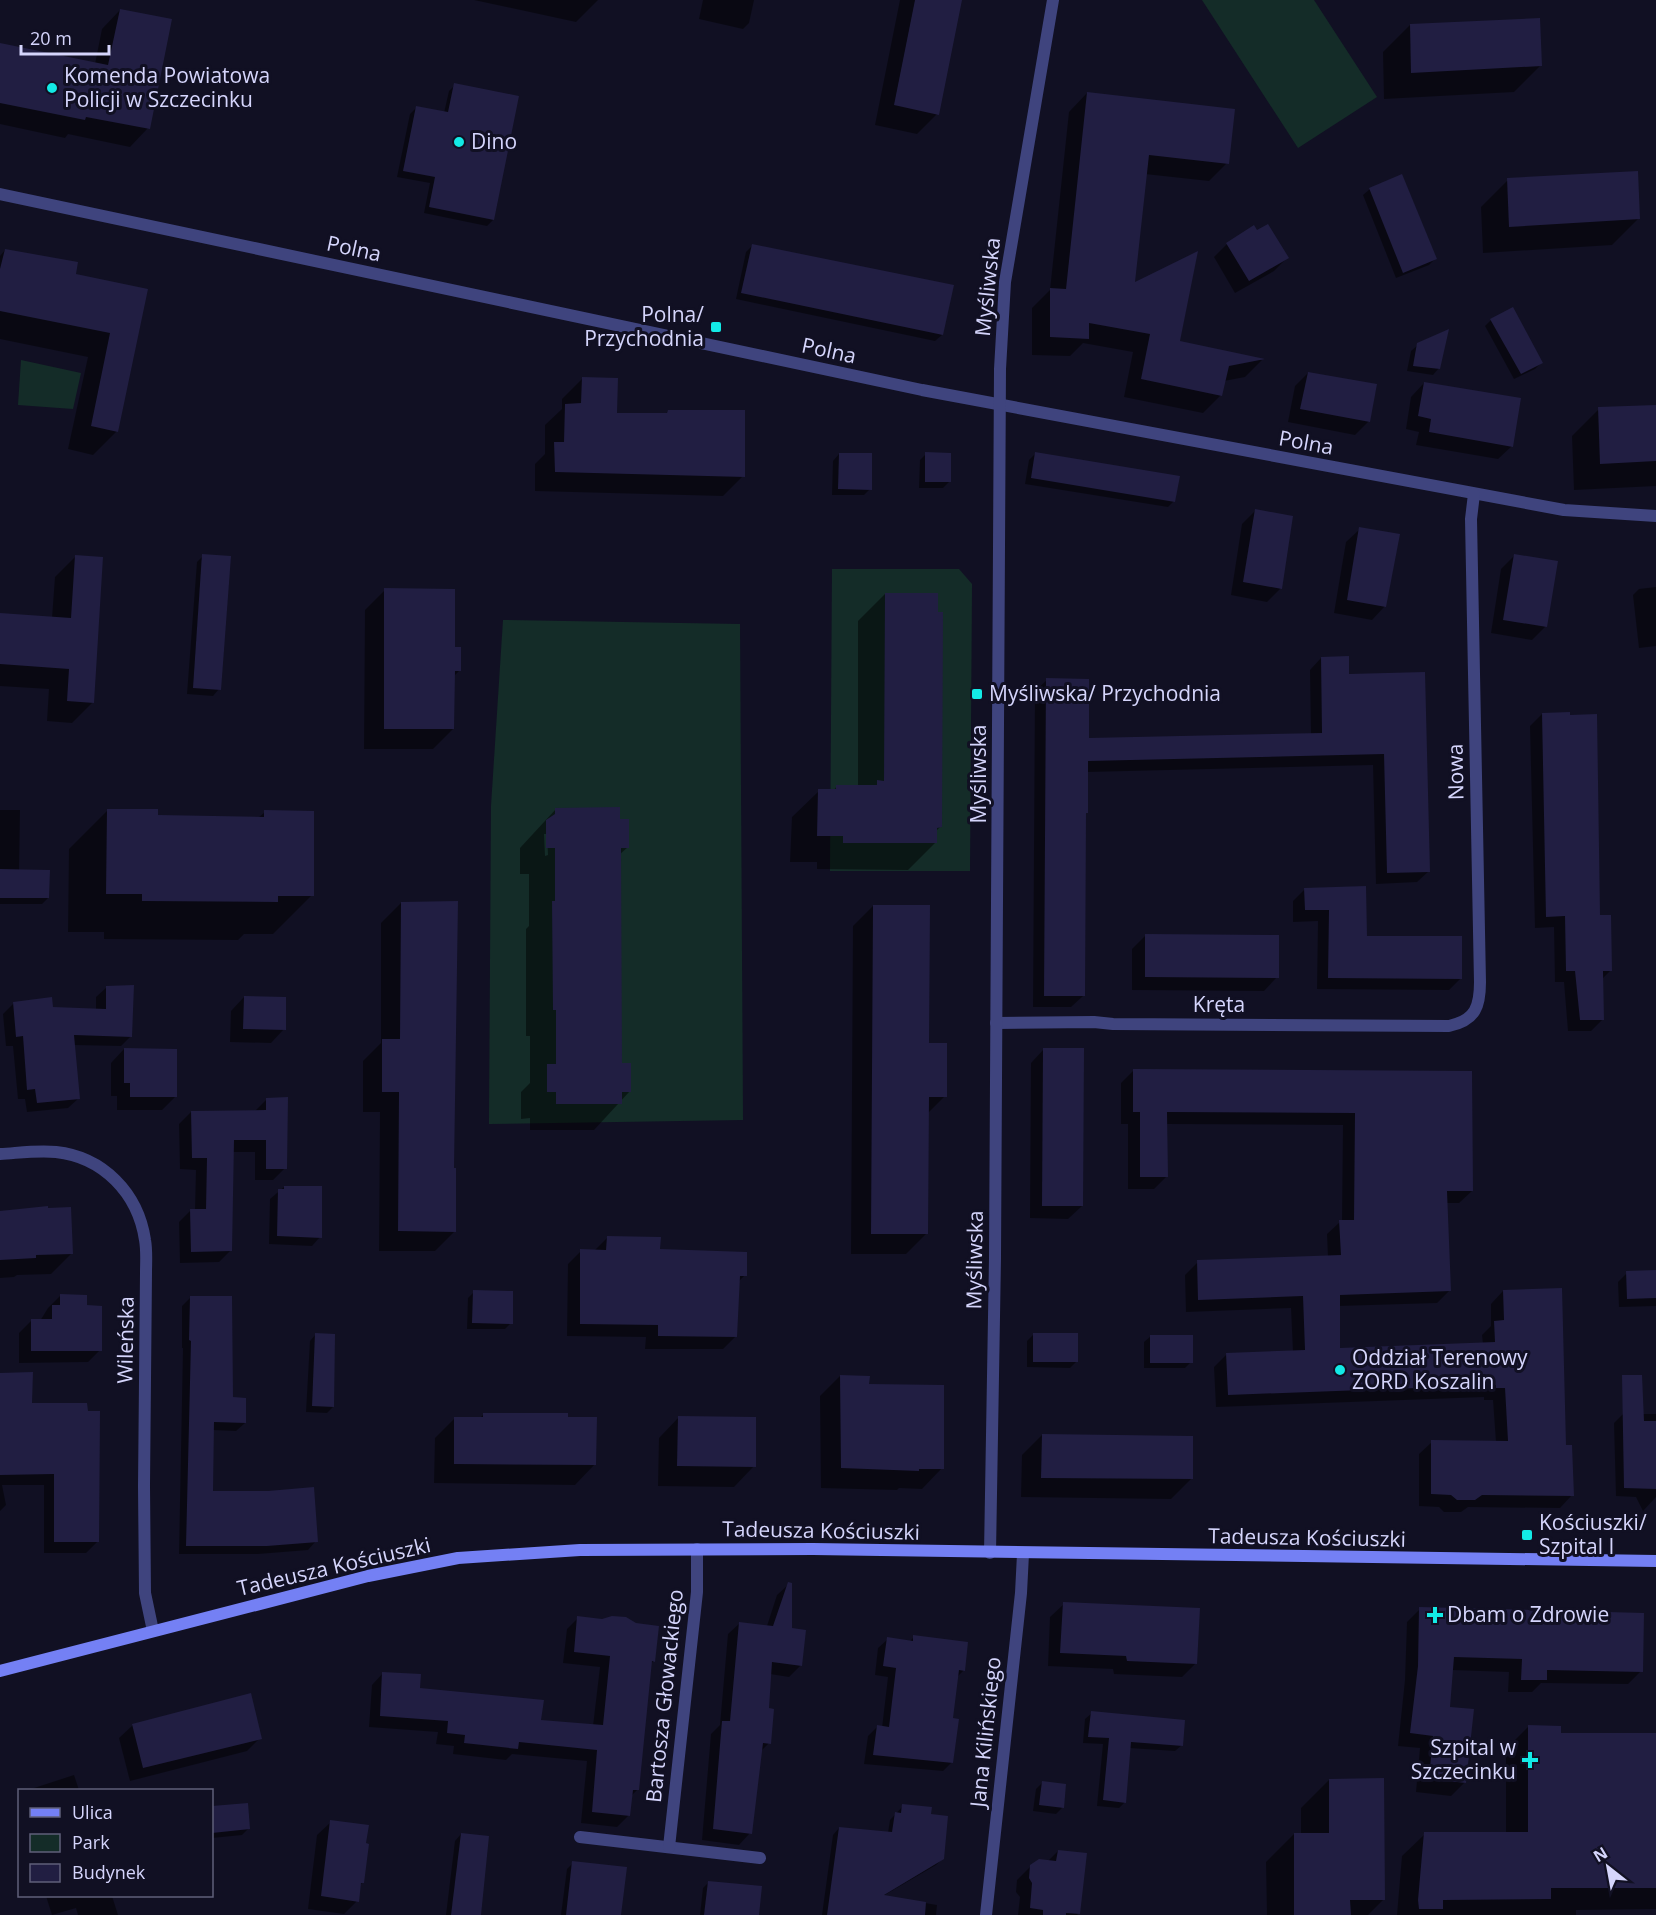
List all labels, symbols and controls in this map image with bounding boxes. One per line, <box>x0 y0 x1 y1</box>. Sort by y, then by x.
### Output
scale bar <box>21 18 110 56</box>
text: 20 m <box>30 26 72 50</box>
place label: Komenda Powiatowa Policji w Szczecinku <box>64 61 270 113</box>
marker: Komenda Powiatowa Policji w Szczecinku <box>45 81 59 95</box>
place label: Dino <box>471 127 517 155</box>
marker: Dino <box>452 135 466 149</box>
street label: Polna <box>324 229 384 267</box>
street label: Myśliwska <box>968 236 1006 338</box>
place label: Polna/ Przychodnia <box>584 300 704 352</box>
marker: Polna/ Przychodnia <box>709 320 723 334</box>
street label: Polna <box>799 331 859 369</box>
street label: Polna <box>1277 423 1336 461</box>
place label: Myśliwska/ Przychodnia <box>989 679 1221 707</box>
marker: Myśliwska/ Przychodnia <box>970 687 984 701</box>
street label: Myśliwska <box>964 724 992 824</box>
street label: Nowa <box>1441 744 1469 800</box>
street label: Kręta <box>1193 990 1245 1018</box>
street label: Myśliwska <box>959 1210 989 1310</box>
street label: Wileńska <box>110 1296 140 1384</box>
place label: Oddział Terenowy ZORD Koszalin <box>1352 1343 1528 1395</box>
marker: Oddział Terenowy ZORD Koszalin <box>1333 1363 1347 1377</box>
place label: Kościuszki/ Szpital I <box>1539 1508 1647 1560</box>
street label: Tadeusza Kościuszki <box>722 1514 920 1546</box>
street label: Tadeusza Kościuszki <box>1208 1521 1406 1553</box>
marker: Kościuszki/ Szpital I <box>1520 1528 1534 1542</box>
street label: Tadeusza Kościuszki <box>234 1530 433 1602</box>
street label: Bartosza Głowackiego <box>639 1588 689 1804</box>
place label: Dbam o Zdrowie <box>1447 1600 1609 1628</box>
marker: Dbam o Zdrowie <box>1428 1608 1442 1622</box>
street label: Jana Kilińskiego <box>963 1655 1007 1810</box>
place label: Szpital w Szczecinku <box>1411 1733 1517 1785</box>
marker: Szpital w Szczecinku <box>1521 1751 1539 1769</box>
legend <box>18 1789 213 1897</box>
text: Ulica <box>72 1800 113 1824</box>
text: Park <box>72 1830 110 1854</box>
north arrow <box>1578 1837 1638 1897</box>
text: N <box>1589 1841 1612 1867</box>
text: Budynek <box>72 1860 146 1884</box>

